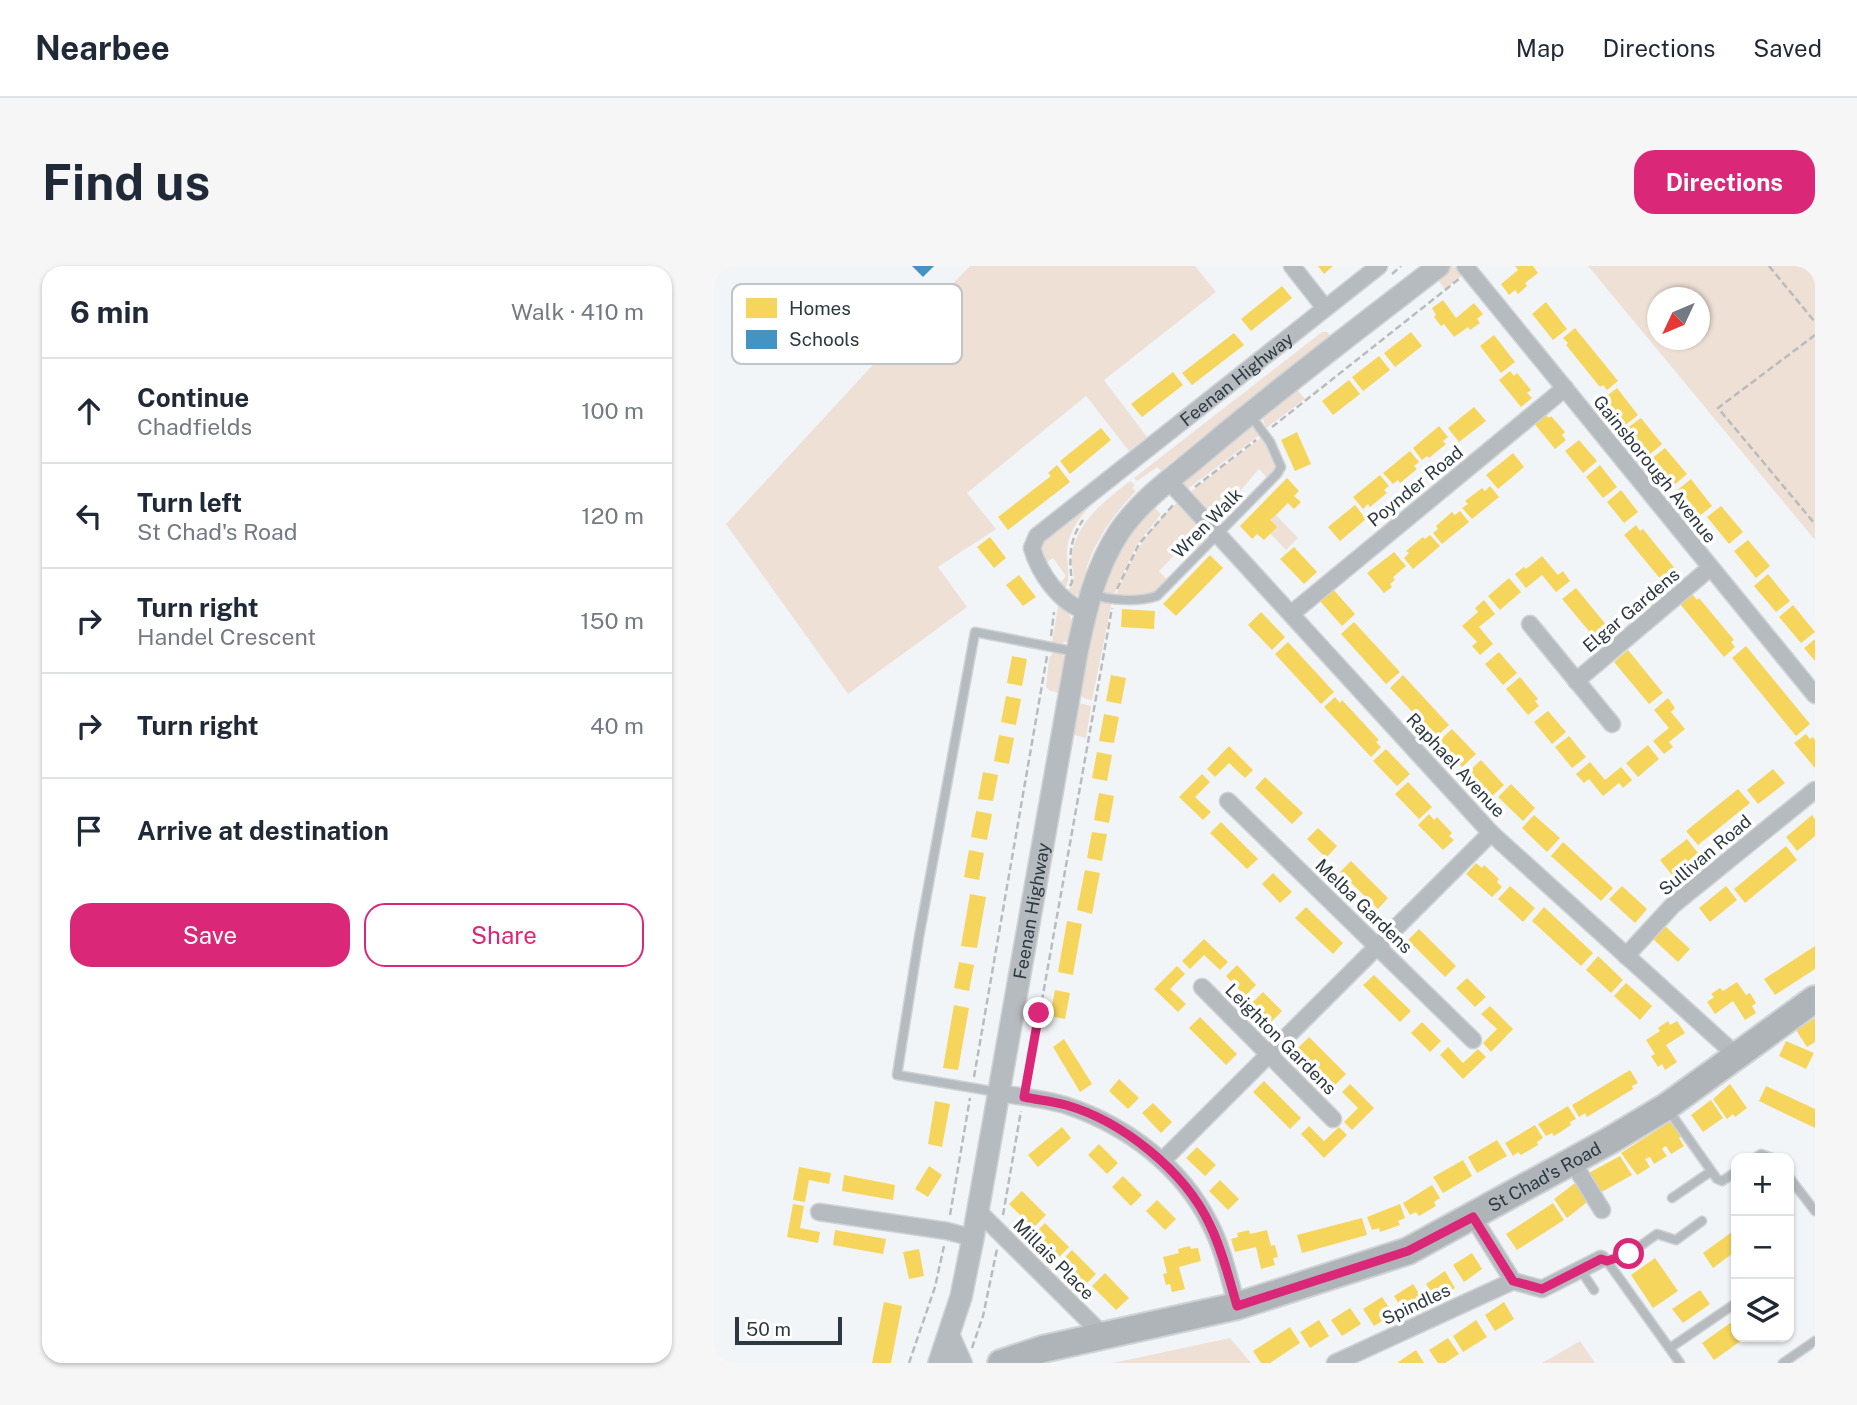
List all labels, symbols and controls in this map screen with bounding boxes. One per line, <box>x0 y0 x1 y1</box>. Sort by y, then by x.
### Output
text: Nearbee <box>35 29 170 67</box>
text: Map <box>1516 34 1565 62</box>
text: Directions <box>1603 34 1715 62</box>
text: Saved <box>1753 34 1822 62</box>
button: Directions <box>1634 150 1815 214</box>
text: Find us <box>42 153 210 211</box>
legend <box>732 284 962 364</box>
north arrow <box>1647 287 1710 350</box>
text: 6 min <box>70 294 149 330</box>
text: Homes <box>789 297 851 319</box>
text: Walk · 410 m <box>511 298 644 325</box>
street label: Feenan Highway <box>1175 327 1297 430</box>
text: Schools <box>789 328 859 350</box>
text: Continue <box>137 382 249 413</box>
street label: Gainsborough Avenue <box>1589 391 1721 547</box>
icon: ahead <box>70 392 108 430</box>
text: 100 m <box>581 397 644 424</box>
text: Chadfields <box>137 413 252 440</box>
street label: Poynder Road <box>1363 441 1467 531</box>
street label: Wren Walk <box>1168 484 1246 562</box>
text: Turn left <box>137 487 242 518</box>
icon: left <box>70 497 108 535</box>
text: 120 m <box>581 502 644 529</box>
text: St Chad's Road <box>137 518 297 545</box>
street label: Elgar Gardens <box>1579 564 1683 656</box>
text: Turn right <box>137 592 259 623</box>
icon: right <box>70 602 108 640</box>
text: 150 m <box>580 607 644 634</box>
text: Handel Crescent <box>137 623 316 650</box>
icon: right <box>70 707 108 745</box>
street label: Raphael Avenue <box>1402 709 1510 821</box>
text: Turn right <box>137 710 259 741</box>
text: 40 m <box>590 712 644 739</box>
street label: Sullivan Road <box>1655 810 1755 900</box>
icon: arrive <box>70 812 108 850</box>
text: Arrive at destination <box>137 815 389 846</box>
street label: Feenan Highway <box>1009 840 1054 981</box>
street label: Melba Gardens <box>1311 854 1417 958</box>
button: Save <box>70 903 350 967</box>
button: Share <box>364 903 644 967</box>
street label: Leighton Gardens <box>1221 979 1341 1099</box>
route end <box>1023 997 1054 1028</box>
street label: St Chad's Road <box>1484 1137 1604 1216</box>
map controls <box>1731 1153 1794 1342</box>
button: + <box>1731 1153 1794 1216</box>
street label: Millais Place <box>1009 1214 1099 1304</box>
button: − <box>1731 1216 1794 1279</box>
route start <box>1613 1238 1644 1269</box>
street label: Spindles <box>1379 1279 1453 1329</box>
button: layers <box>1731 1279 1794 1342</box>
scale bar <box>735 1314 842 1346</box>
text: 50 m <box>746 1318 791 1340</box>

